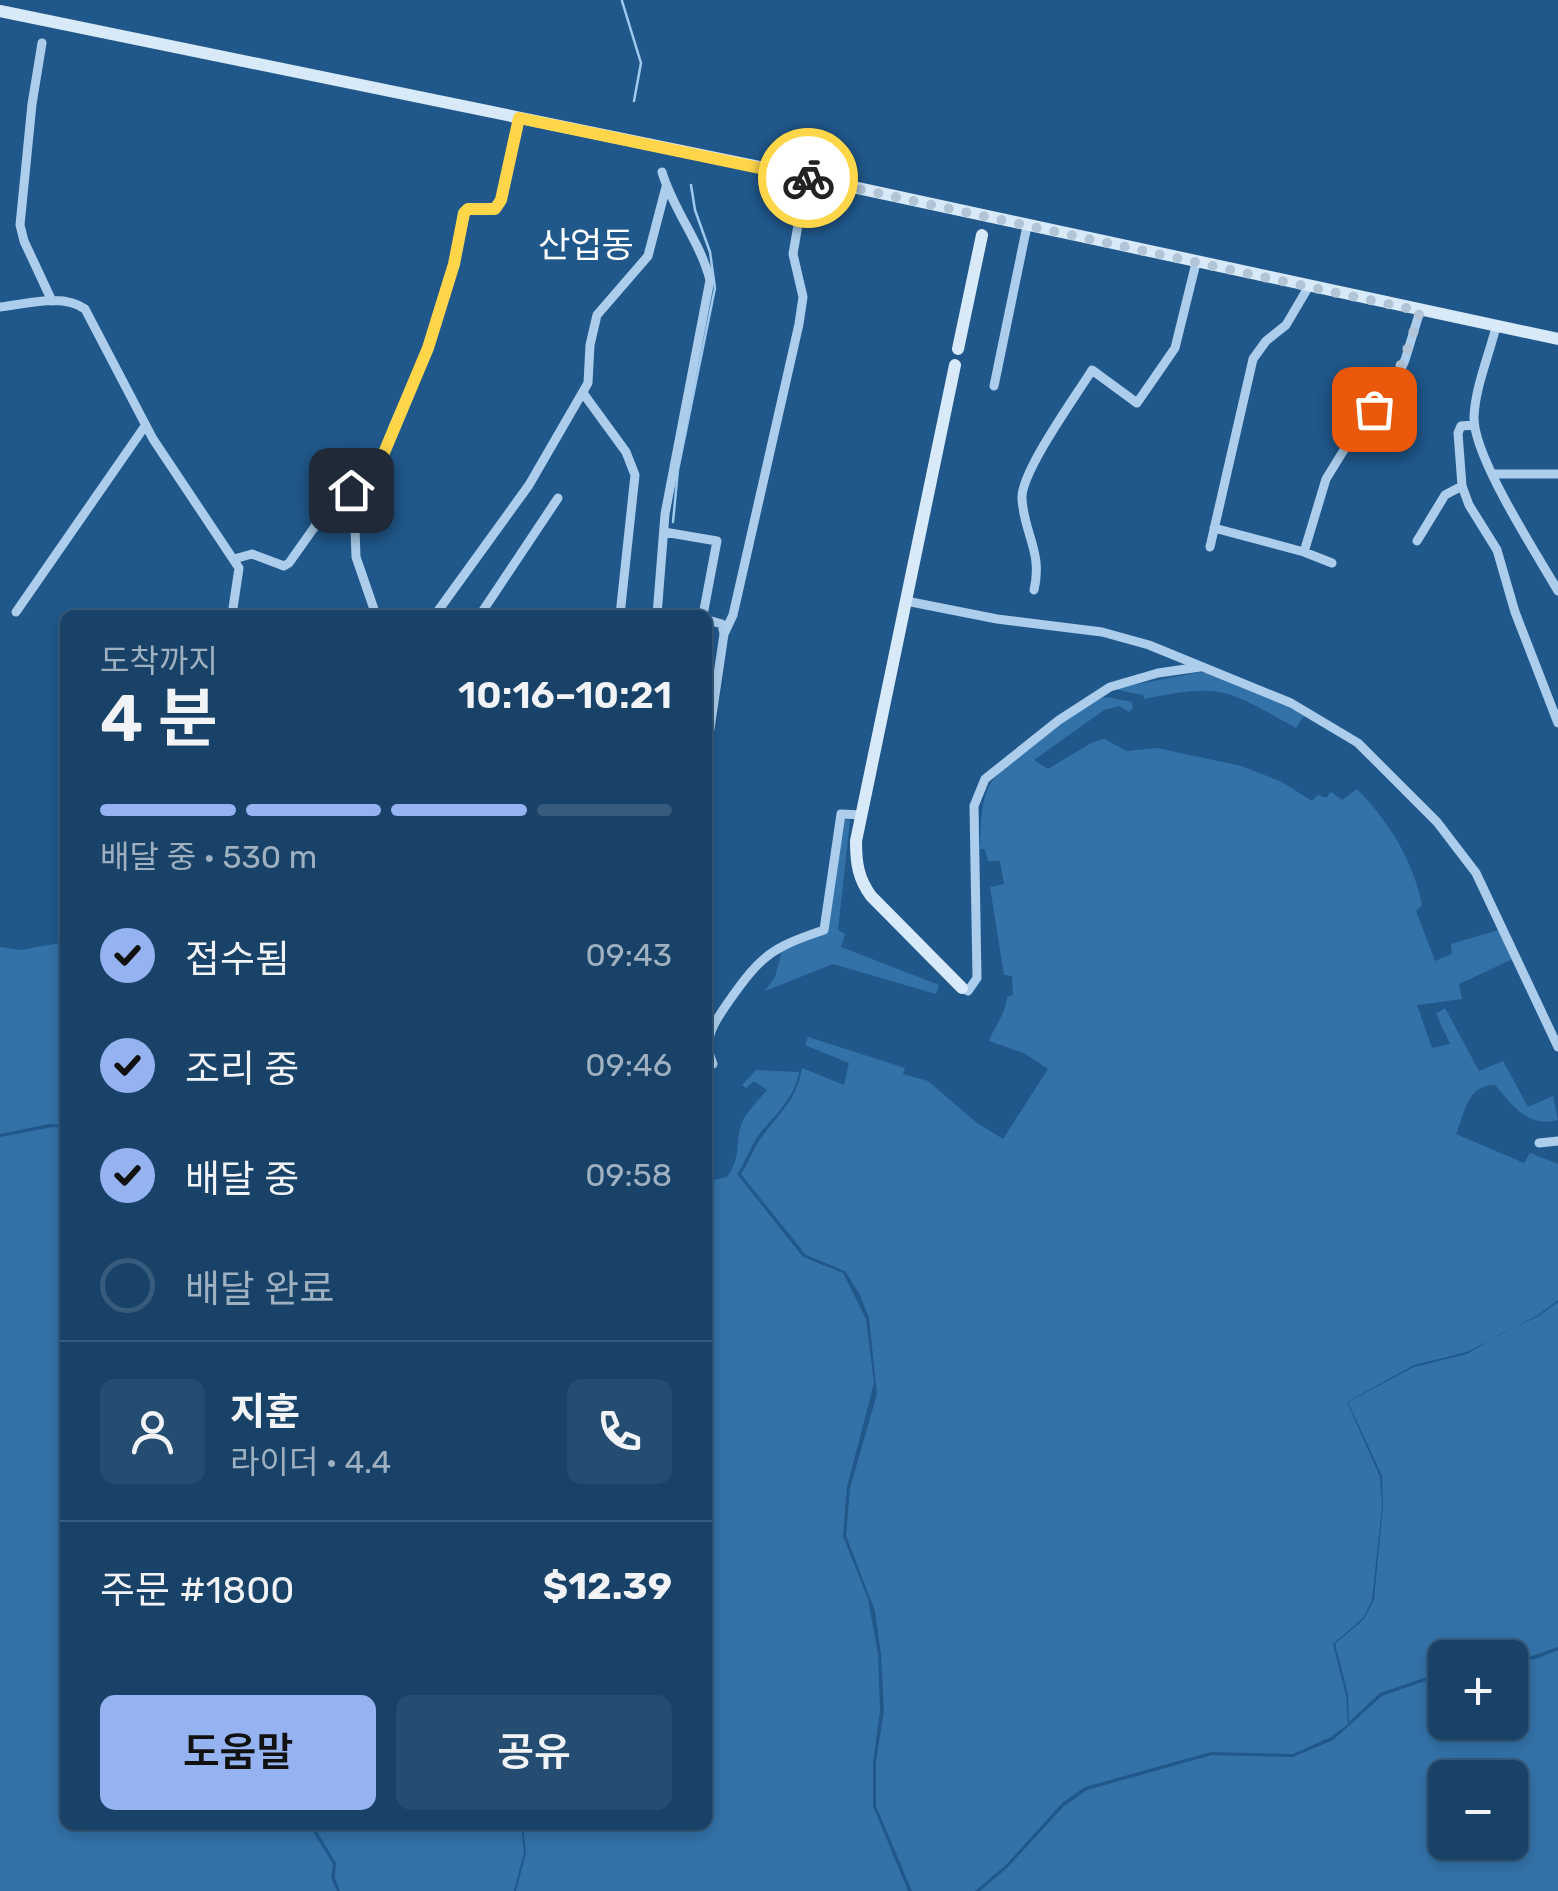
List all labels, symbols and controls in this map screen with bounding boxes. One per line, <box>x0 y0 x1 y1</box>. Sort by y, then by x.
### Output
courier <box>758 128 858 228</box>
icon: bike <box>781 151 836 206</box>
district label: 산업동 <box>538 224 634 266</box>
pin <box>1332 367 1417 452</box>
icon: bag <box>1347 382 1402 437</box>
pin <box>309 448 394 533</box>
icon: home <box>324 463 379 518</box>
text: 도착까지 <box>100 642 218 680</box>
text: 10:16–10:21 <box>458 672 672 718</box>
text: 4 분 <box>100 680 218 757</box>
text: 배달 중 · 530 m <box>100 838 317 876</box>
icon: check <box>100 928 155 983</box>
text: 접수됨 <box>185 936 290 982</box>
text: 09:43 <box>585 936 672 974</box>
icon: check <box>100 1038 155 1093</box>
text: 조리 중 <box>185 1046 299 1092</box>
text: 09:46 <box>585 1046 672 1084</box>
icon: check <box>100 1148 155 1203</box>
text: 배달 중 <box>185 1156 299 1202</box>
text: 09:58 <box>585 1156 672 1194</box>
text: 배달 완료 <box>185 1266 334 1312</box>
button: person <box>100 1379 205 1484</box>
button: phone <box>567 1379 672 1484</box>
text: 지훈 <box>230 1389 300 1435</box>
text: 라이더 · 4.4 <box>230 1443 391 1481</box>
text: $12.39 <box>543 1563 672 1609</box>
text: 주문 #1800 <box>100 1567 294 1613</box>
map controls <box>1428 1640 1528 1860</box>
button: + <box>1428 1640 1528 1740</box>
button: 도움말 <box>100 1695 376 1810</box>
button: 공유 <box>396 1695 672 1810</box>
button: − <box>1428 1760 1528 1860</box>

